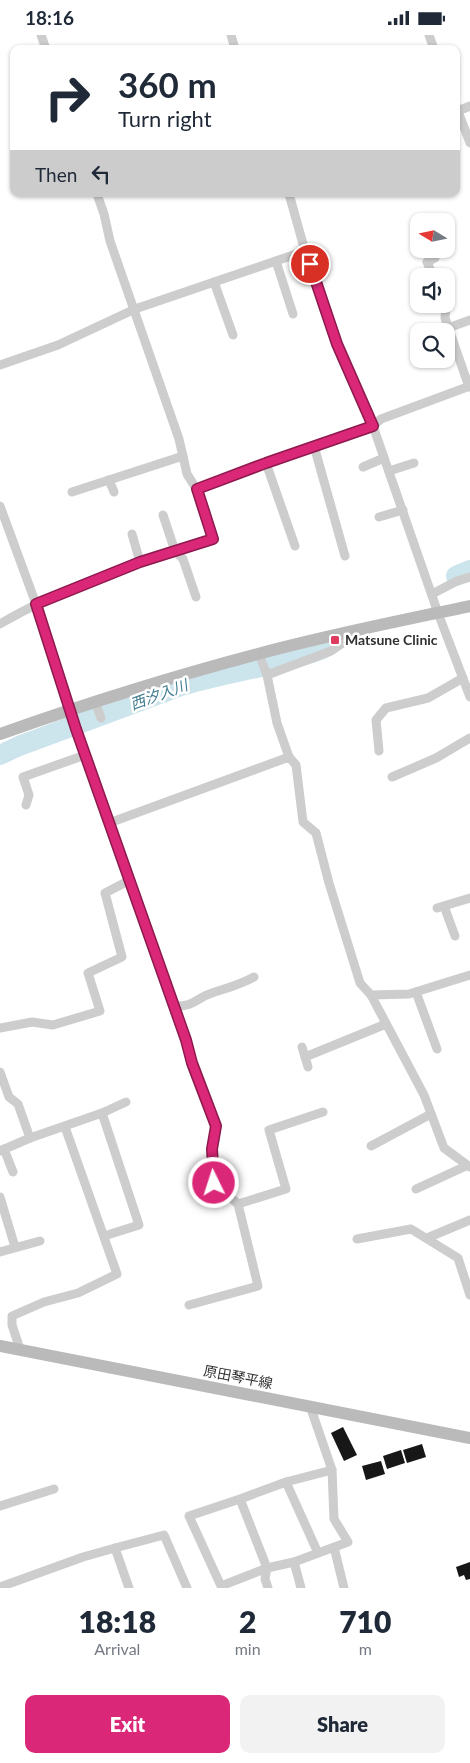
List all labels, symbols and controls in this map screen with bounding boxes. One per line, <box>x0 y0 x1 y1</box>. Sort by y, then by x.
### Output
text: 18:16 <box>25 6 74 29</box>
text: 360 m <box>118 63 217 105</box>
icon: right <box>35 65 100 130</box>
text: Turn right <box>118 105 212 132</box>
icon: left <box>87 160 115 188</box>
text: Then <box>35 163 77 186</box>
north arrow <box>410 213 455 257</box>
map controls <box>410 213 455 368</box>
pin <box>289 243 331 285</box>
icon: arrive <box>296 250 324 278</box>
button: sound <box>410 268 455 313</box>
button: search <box>410 323 455 368</box>
place label: Matsune Clinic <box>345 631 438 648</box>
marker: Matsune Clinic <box>329 634 341 646</box>
water label: 西汐入川 <box>127 675 192 713</box>
position arrow <box>187 1156 239 1208</box>
street label: 原田琴平線 <box>202 1361 274 1392</box>
text: 18:18 <box>79 1603 156 1639</box>
text: 2 <box>239 1603 256 1639</box>
text: 710 <box>339 1603 391 1639</box>
text: Arrival <box>94 1639 140 1658</box>
text: min <box>235 1639 261 1658</box>
text: m <box>359 1639 372 1658</box>
button: Exit <box>25 1695 230 1753</box>
button: Share <box>240 1695 445 1753</box>

